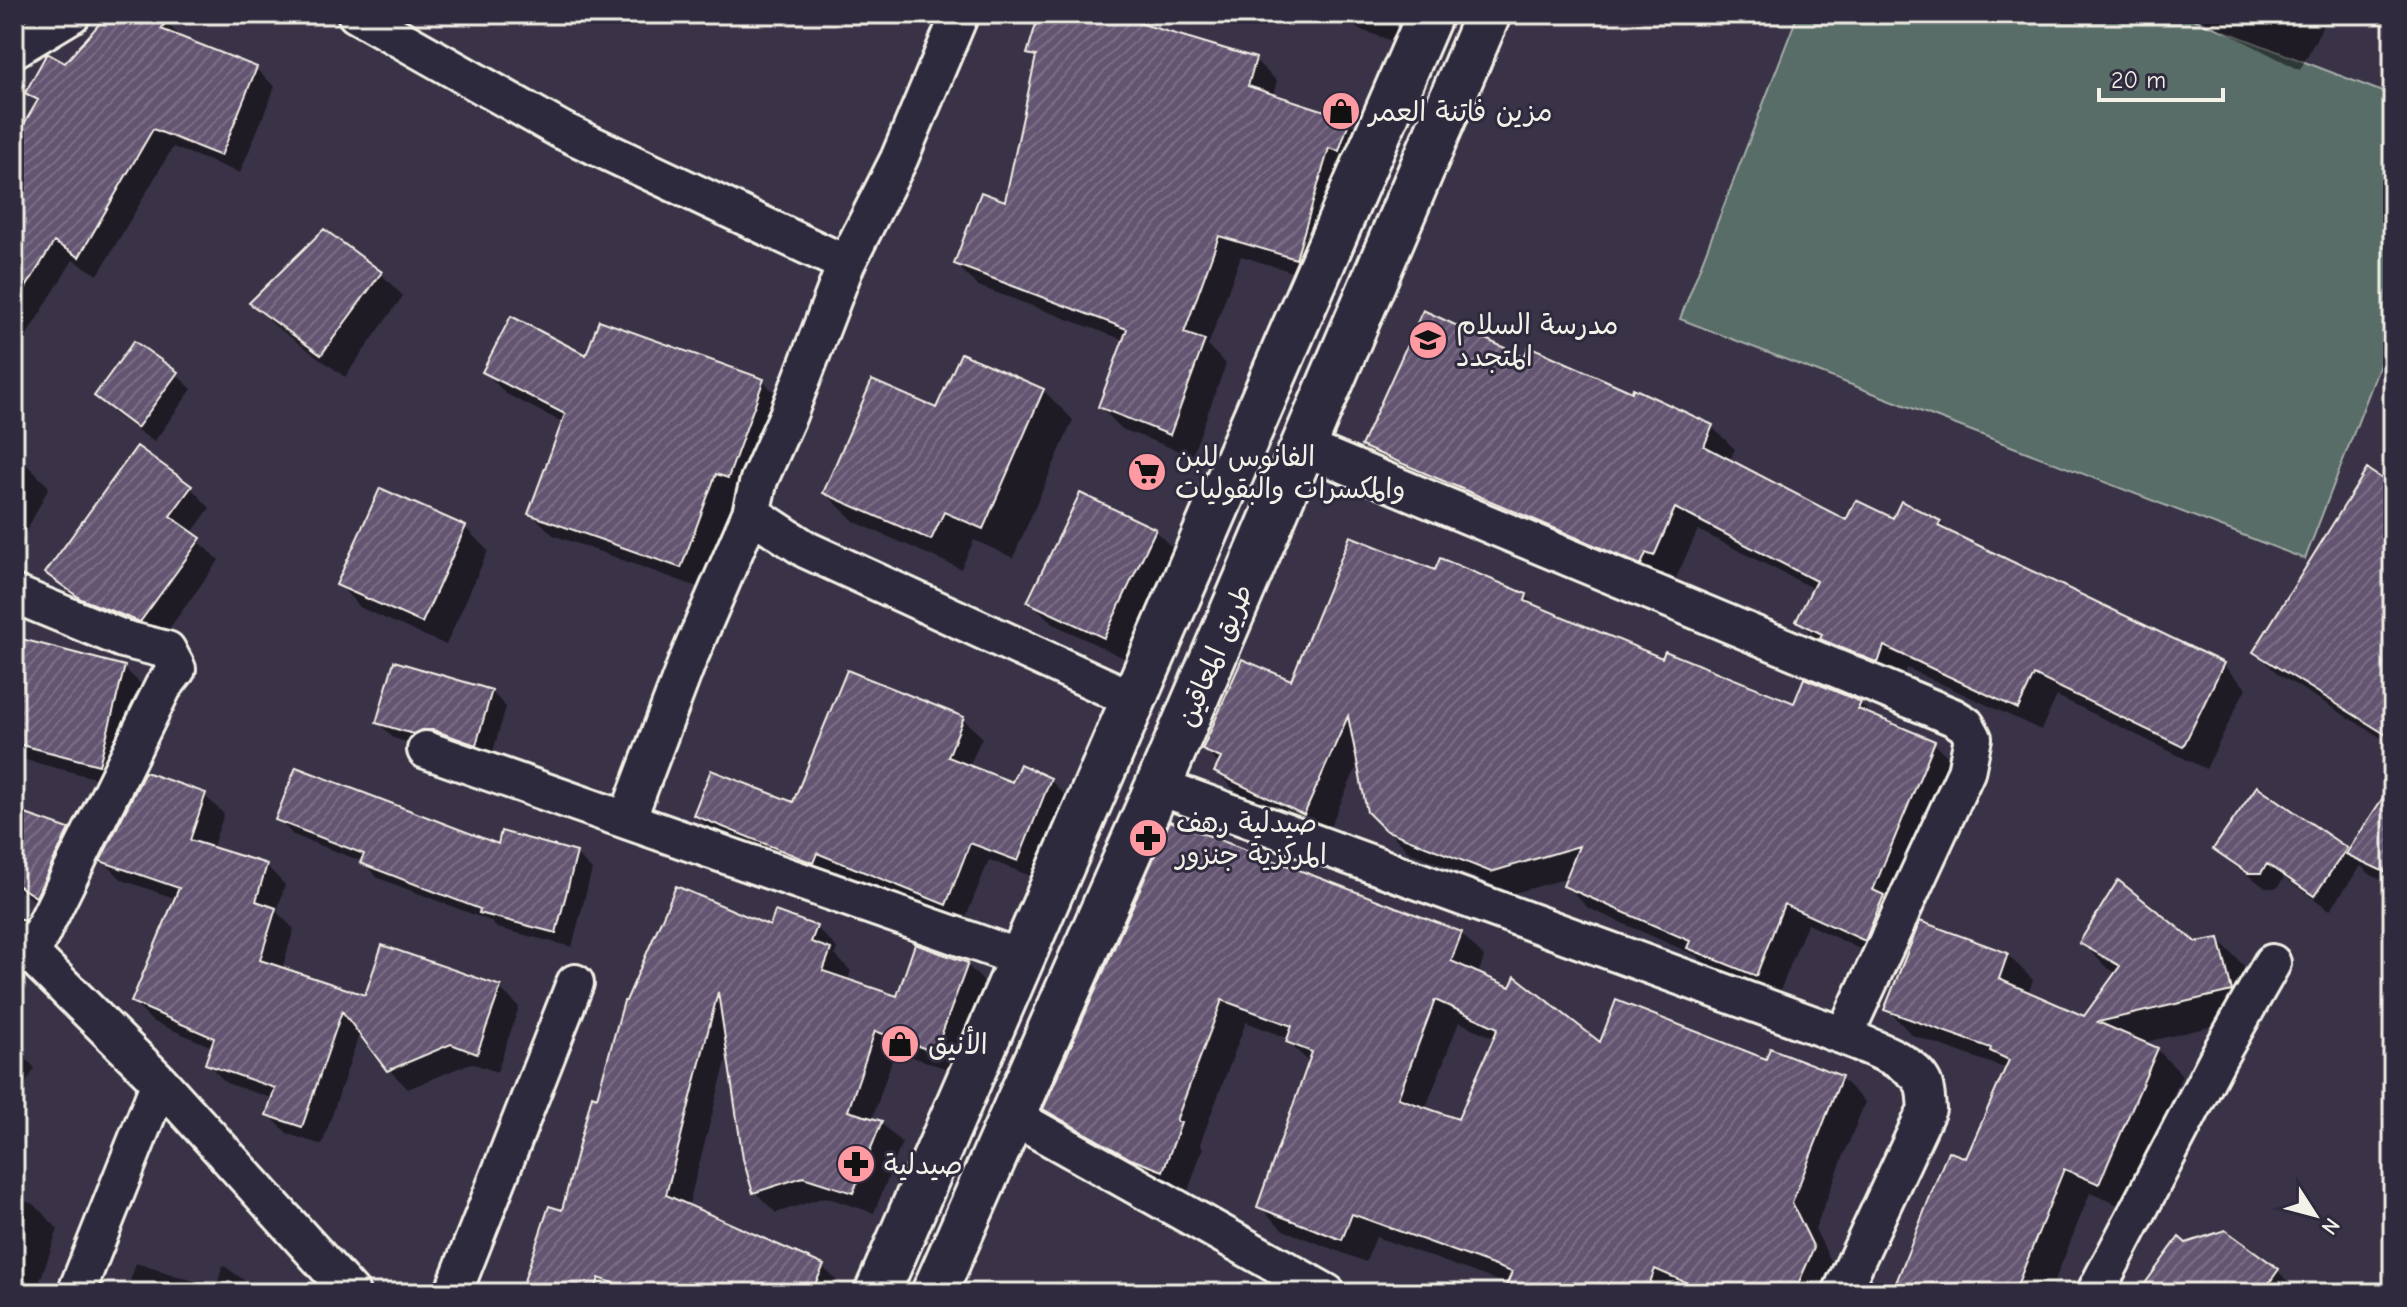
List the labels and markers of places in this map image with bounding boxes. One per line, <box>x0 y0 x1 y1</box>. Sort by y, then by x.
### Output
shop icon: مزين فاتنة العمر <box>1320 90 1362 132</box>
place label: مزين فاتنة العمر <box>1367 96 1552 128</box>
place label: مدرسة السلام المتجدد <box>1456 309 1618 373</box>
school or university icon: مدرسة السلام المتجدد <box>1407 319 1449 361</box>
place label: الفانوس للبن والمكسرات والبقوليات <box>1175 441 1405 506</box>
supermarket icon: الفانوس للبن والمكسرات والبقوليات <box>1126 451 1168 493</box>
place label: صيدلية رهف المركزية جنزور <box>1174 807 1327 871</box>
pharmacy icon: صيدلية رهف المركزية جنزور <box>1127 817 1169 859</box>
shop icon: الأنيق <box>879 1023 921 1065</box>
place label: الأنيق <box>928 1026 988 1061</box>
pharmacy icon: صيدلية <box>835 1143 877 1185</box>
place label: صيدلية <box>884 1149 963 1181</box>

